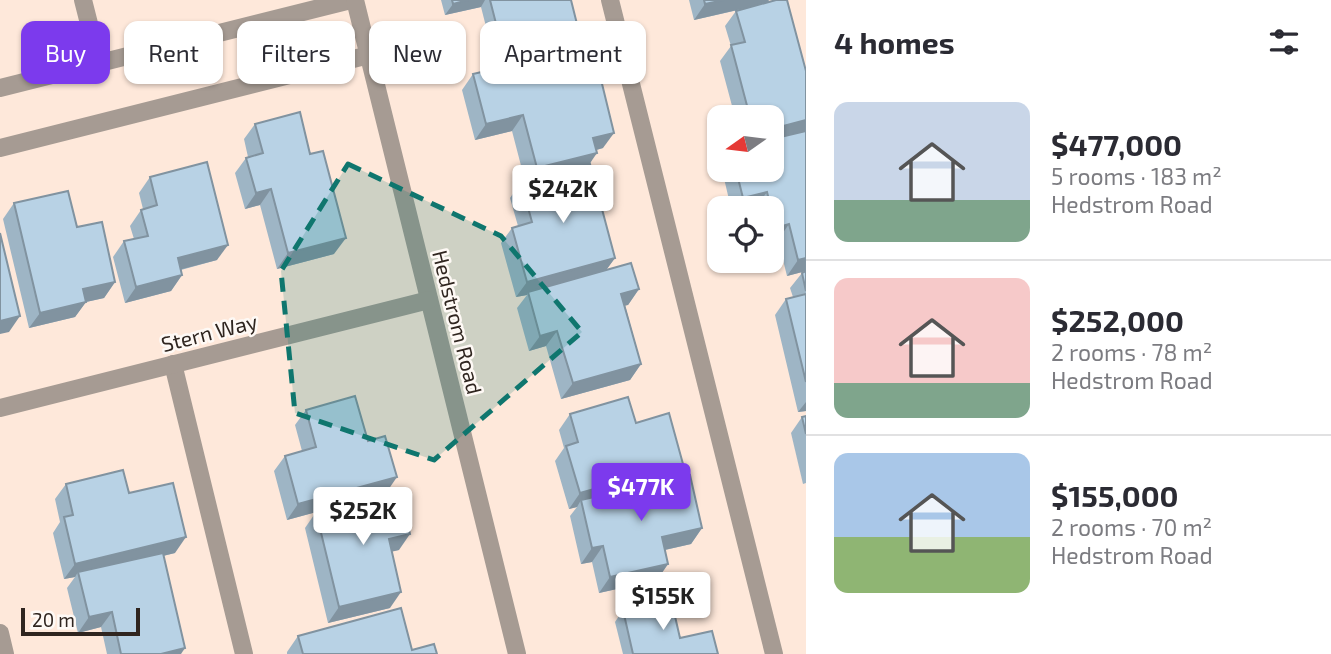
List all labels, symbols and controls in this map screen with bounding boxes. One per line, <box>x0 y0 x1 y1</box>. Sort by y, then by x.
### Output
chip: Buy <box>21 21 110 84</box>
chip: Rent <box>124 21 223 84</box>
chip: Filters <box>237 21 355 84</box>
chip: New <box>369 21 466 84</box>
chip: Apartment <box>480 21 646 84</box>
icon: filters <box>1265 23 1303 61</box>
text: 4 homes <box>834 24 955 60</box>
north arrow <box>707 105 784 182</box>
map controls <box>707 105 784 273</box>
text: $477,000 <box>1051 126 1182 162</box>
icon: home <box>890 130 974 214</box>
text: 5 rooms · 183 m² <box>1051 162 1222 190</box>
pin: $242K <box>514 166 612 225</box>
text: $242K <box>528 174 598 202</box>
text: Hedstrom Road <box>1051 190 1213 218</box>
button: locate <box>707 196 784 273</box>
street label: Hedstrom Road <box>428 247 488 397</box>
text: $252,000 <box>1051 302 1184 338</box>
icon: home <box>890 306 974 390</box>
street label: Stern Way <box>158 308 260 356</box>
text: 2 rooms · 78 m² <box>1051 338 1212 366</box>
text: Hedstrom Road <box>1051 366 1213 394</box>
pin: $477K <box>592 463 690 523</box>
text: $477K <box>608 472 674 500</box>
text: $155,000 <box>1051 477 1179 513</box>
icon: home <box>890 481 974 565</box>
pin: $252K <box>314 488 412 547</box>
text: $252K <box>329 496 397 524</box>
text: 2 rooms · 70 m² <box>1051 513 1212 541</box>
text: Hedstrom Road <box>1051 541 1213 569</box>
pin: $155K <box>614 572 712 632</box>
text: $155K <box>631 581 695 609</box>
scale bar <box>21 605 140 637</box>
text: 20 m <box>32 608 75 631</box>

